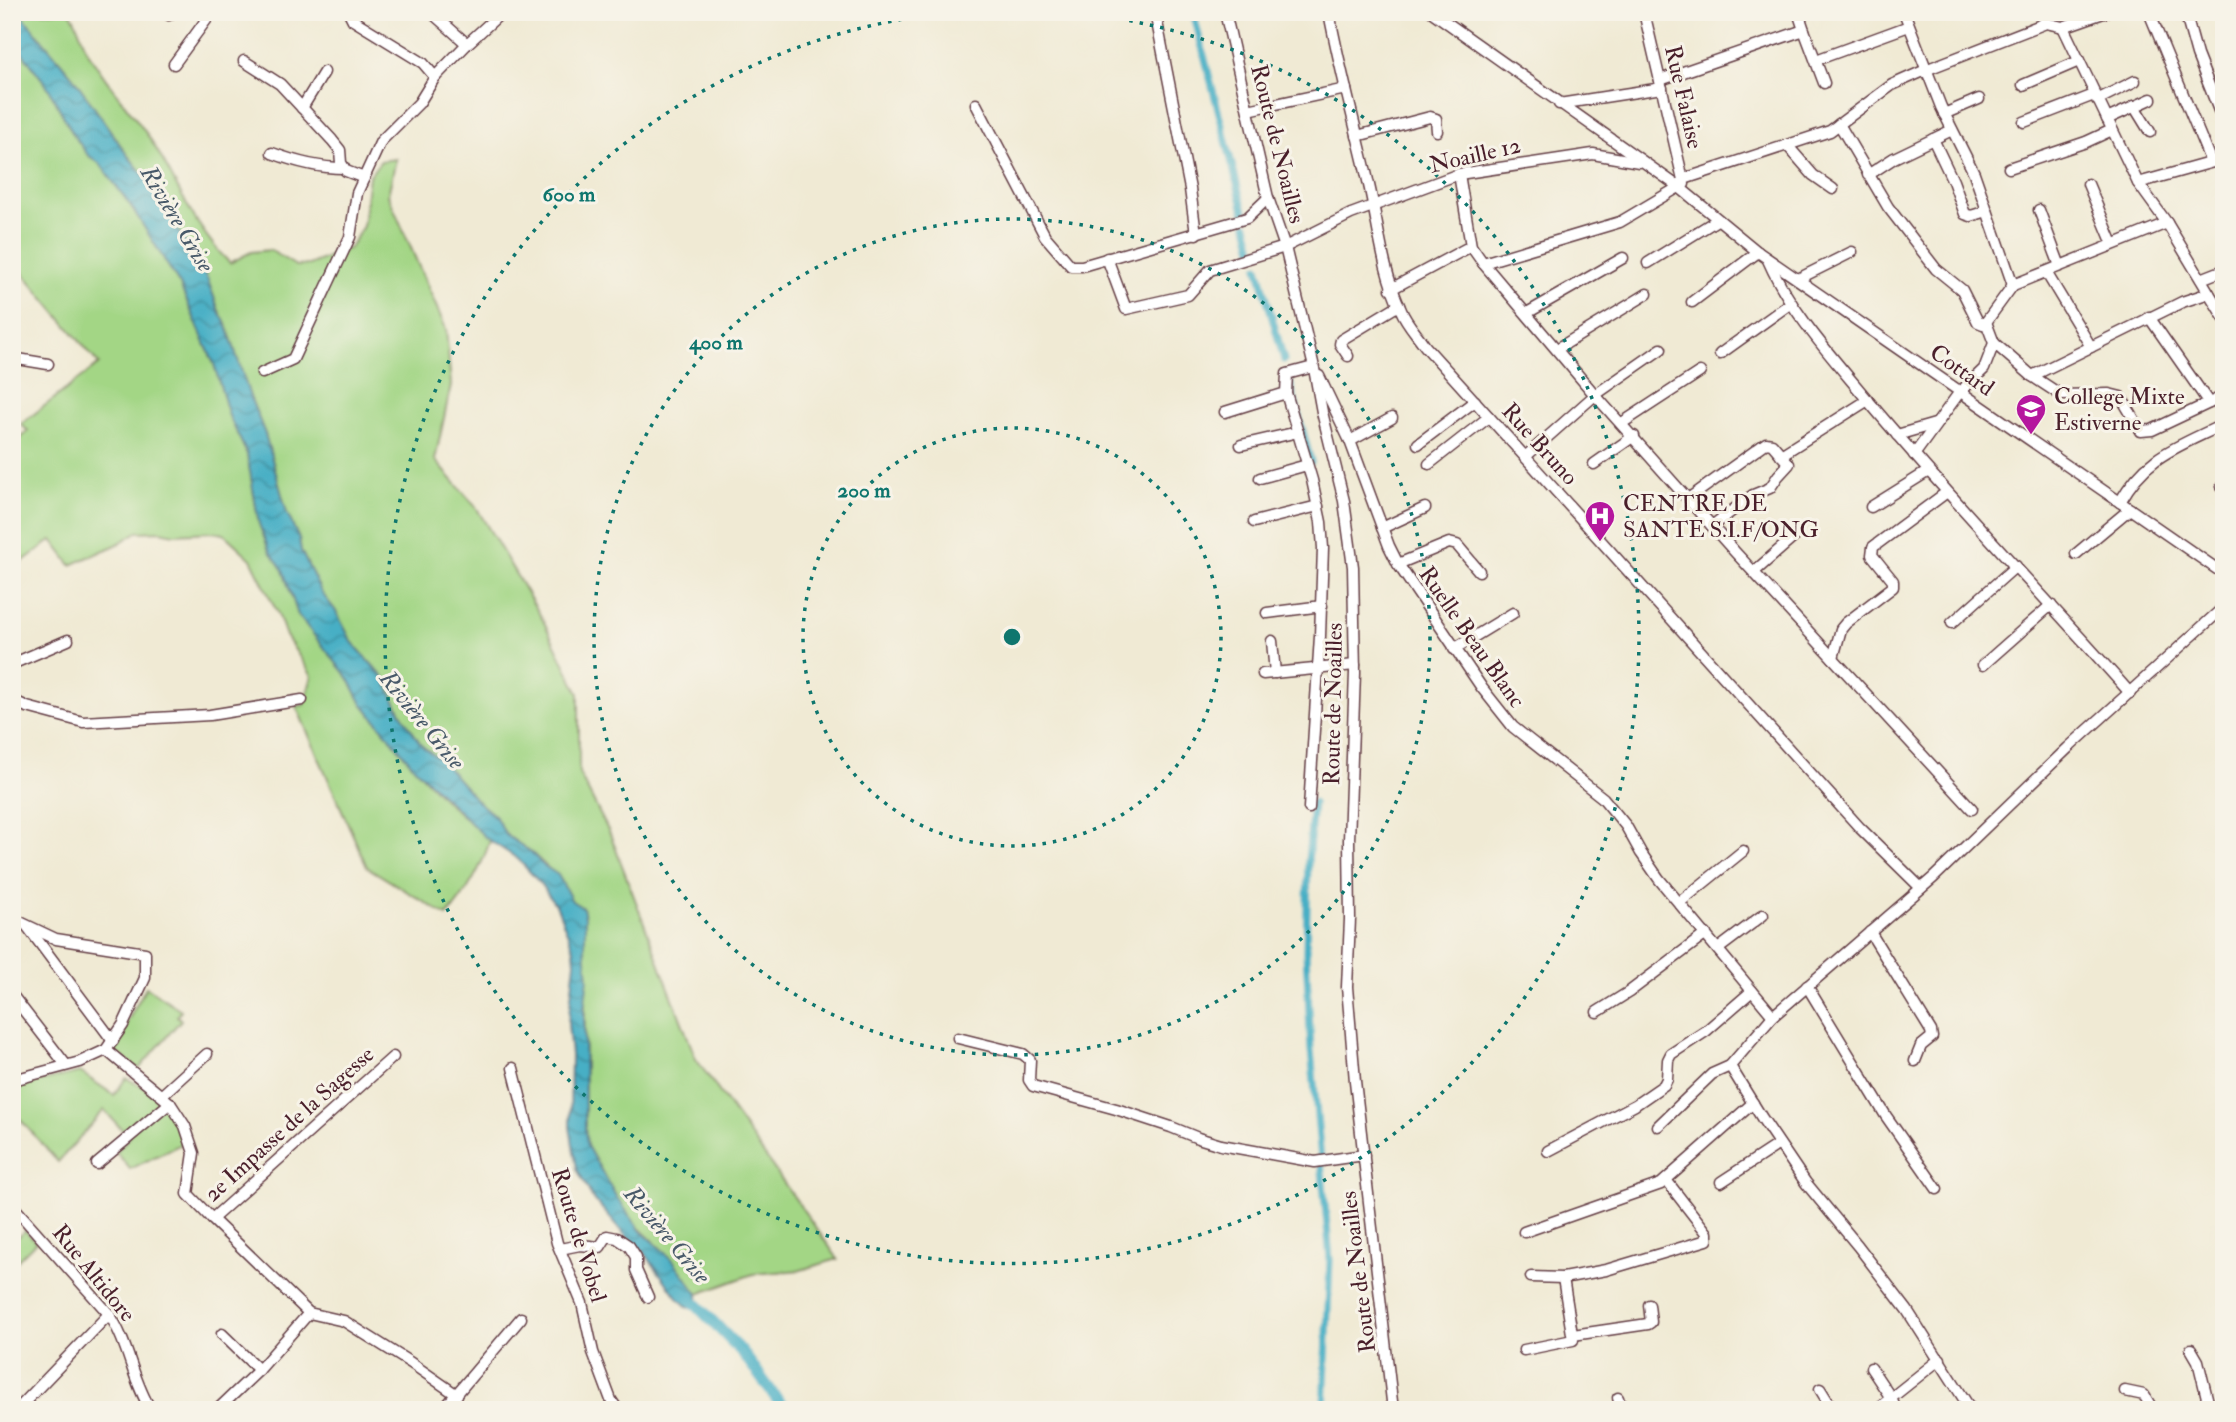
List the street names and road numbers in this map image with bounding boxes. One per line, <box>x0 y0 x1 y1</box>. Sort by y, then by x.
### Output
street label: Rue Falaise <box>1658 43 1710 152</box>
street label: Route de Noailles <box>1244 62 1312 227</box>
street label: Noaille 12 <box>1427 130 1523 180</box>
street label: Cottard <box>1924 337 2000 403</box>
street label: Rue Bruno <box>1495 397 1585 491</box>
street label: Ruelle Beau Blanc <box>1412 561 1532 713</box>
street label: Route de Noailles <box>1317 622 1349 786</box>
street label: 2e Impasse de la Sagesse <box>198 1040 381 1209</box>
street label: Route de Vobel <box>545 1164 613 1306</box>
street label: Route de Noailles <box>1334 1189 1382 1355</box>
street label: Rue Altidore <box>46 1218 142 1328</box>

